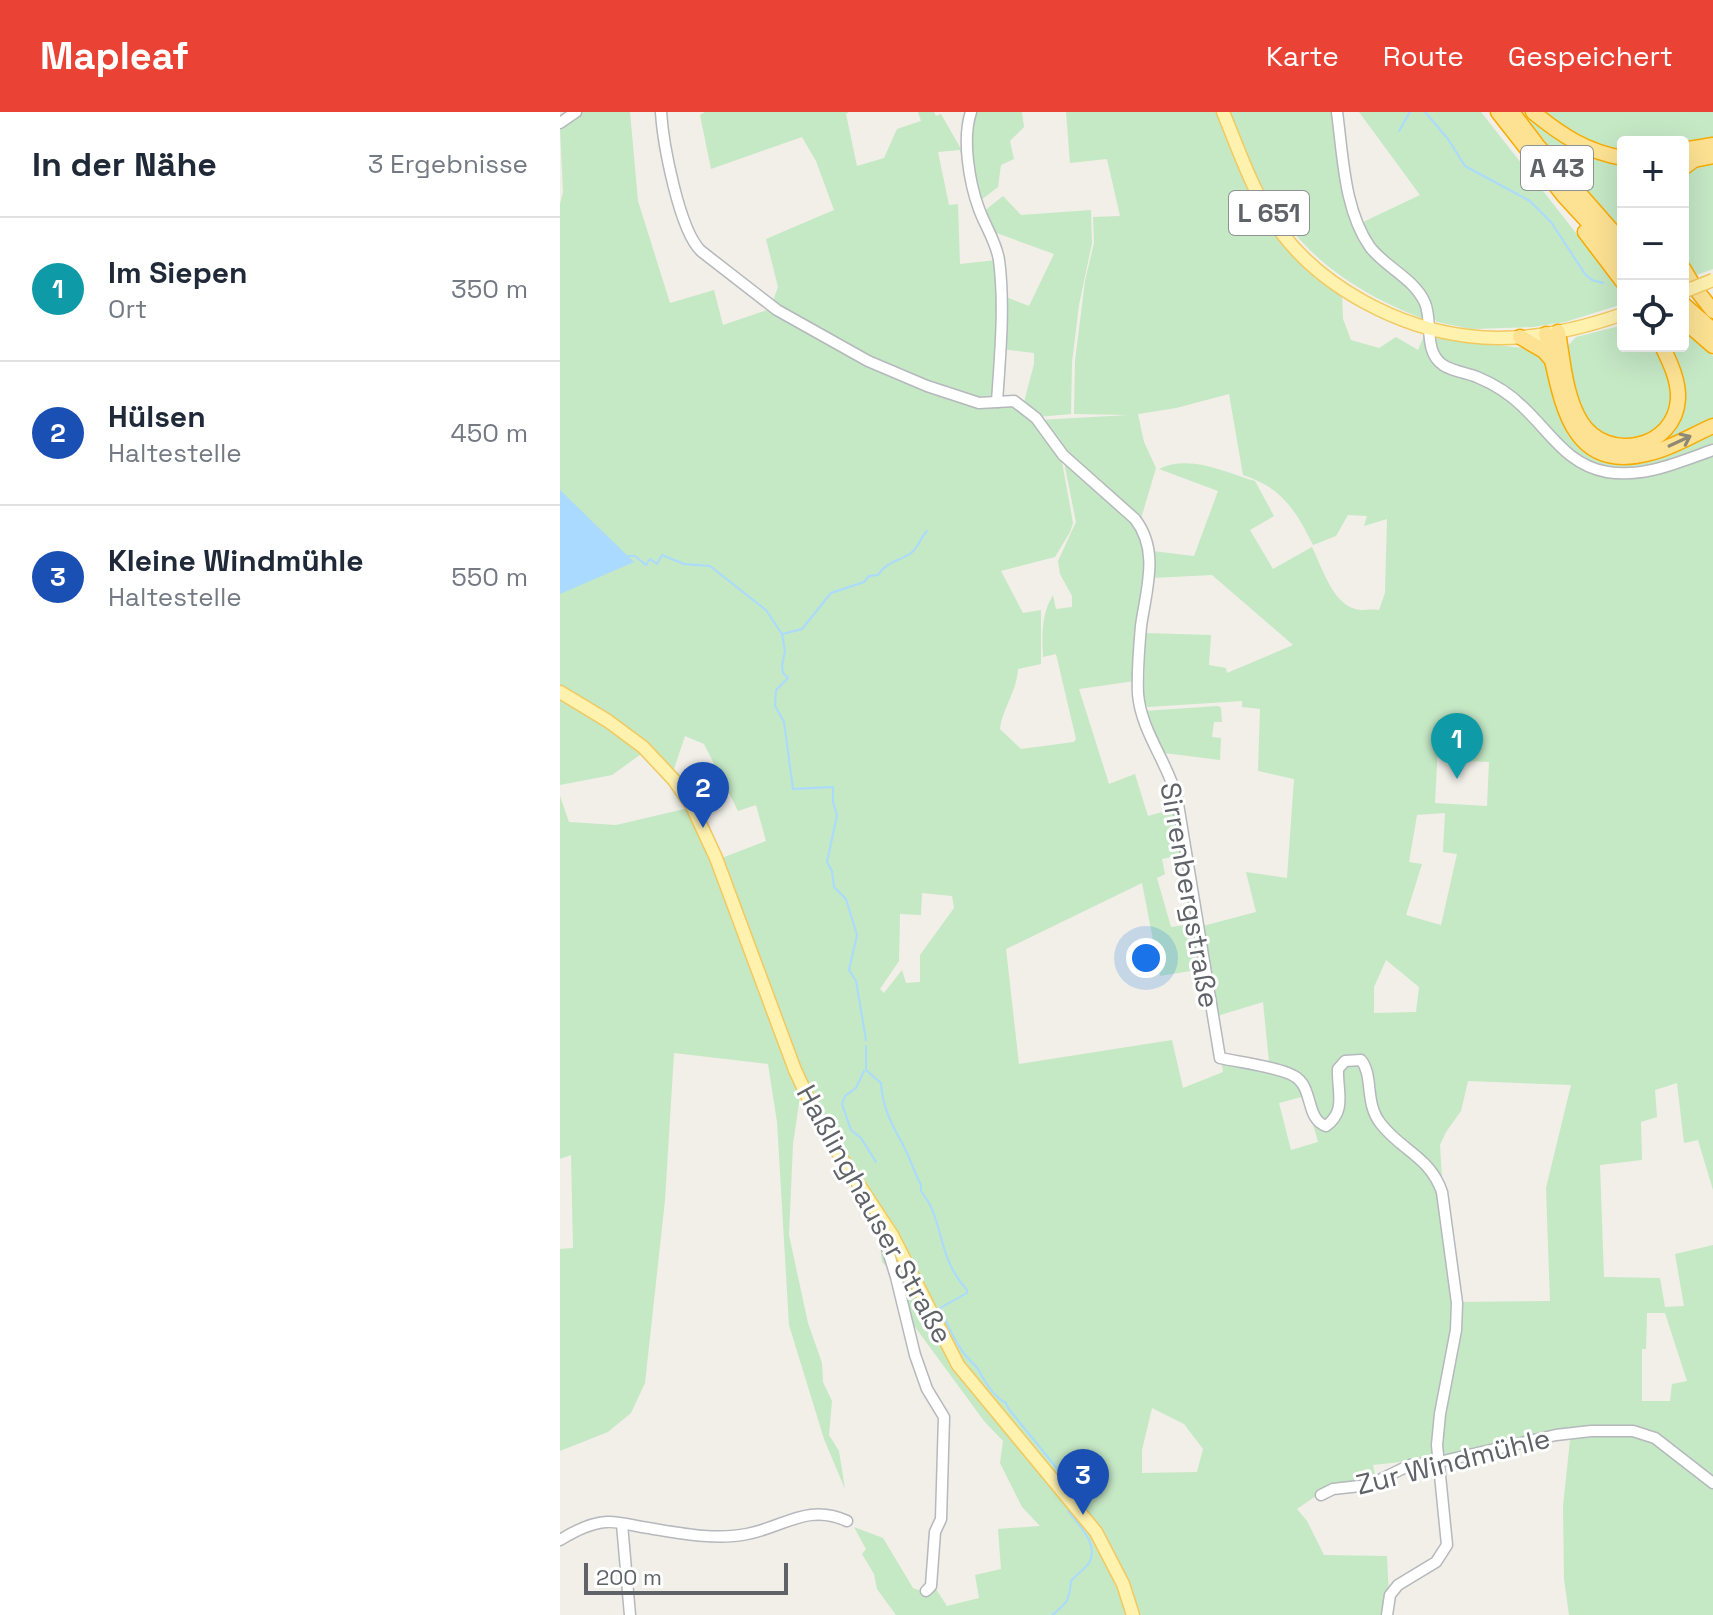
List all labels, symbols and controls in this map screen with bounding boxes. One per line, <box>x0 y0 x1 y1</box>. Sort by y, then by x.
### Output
text: Mapleaf <box>40 32 189 80</box>
text: Karte <box>1266 38 1339 74</box>
text: Route <box>1383 38 1464 74</box>
text: Gespeichert <box>1508 38 1673 74</box>
map controls <box>1617 136 1689 352</box>
button: + <box>1617 136 1689 208</box>
text: In der Nähe <box>32 143 217 186</box>
road number: A 43 <box>1521 146 1593 190</box>
text: 3 Ergebnisse <box>368 147 528 181</box>
road number: L 651 <box>1229 191 1309 235</box>
button: − <box>1617 208 1689 280</box>
text: Im Siepen <box>108 253 248 292</box>
text: 1 <box>52 272 64 306</box>
text: 350 m <box>451 272 528 306</box>
button: locate <box>1617 280 1689 352</box>
text: Ort <box>108 292 147 326</box>
text: Hülsen <box>108 397 206 436</box>
text: 2 <box>50 416 66 450</box>
text: 450 m <box>450 416 528 450</box>
one-way arrow <box>1667 433 1691 448</box>
text: Haltestelle <box>108 436 242 470</box>
text: Kleine Windmühle <box>108 541 363 580</box>
text: 3 <box>50 560 66 594</box>
text: 550 m <box>451 560 528 594</box>
text: Haltestelle <box>108 580 242 614</box>
pin: 1 <box>1431 713 1483 779</box>
pin: 2 <box>677 762 729 828</box>
street label: Sirrenbergstraße <box>1152 779 1228 1011</box>
your location <box>1126 938 1166 978</box>
street label: Haßlinghauser Straße <box>789 1078 961 1350</box>
street label: Zur Windmühle <box>1352 1419 1554 1503</box>
pin: 3 <box>1057 1449 1109 1515</box>
scale bar <box>584 1559 788 1595</box>
text: 200 m <box>596 1563 662 1591</box>

